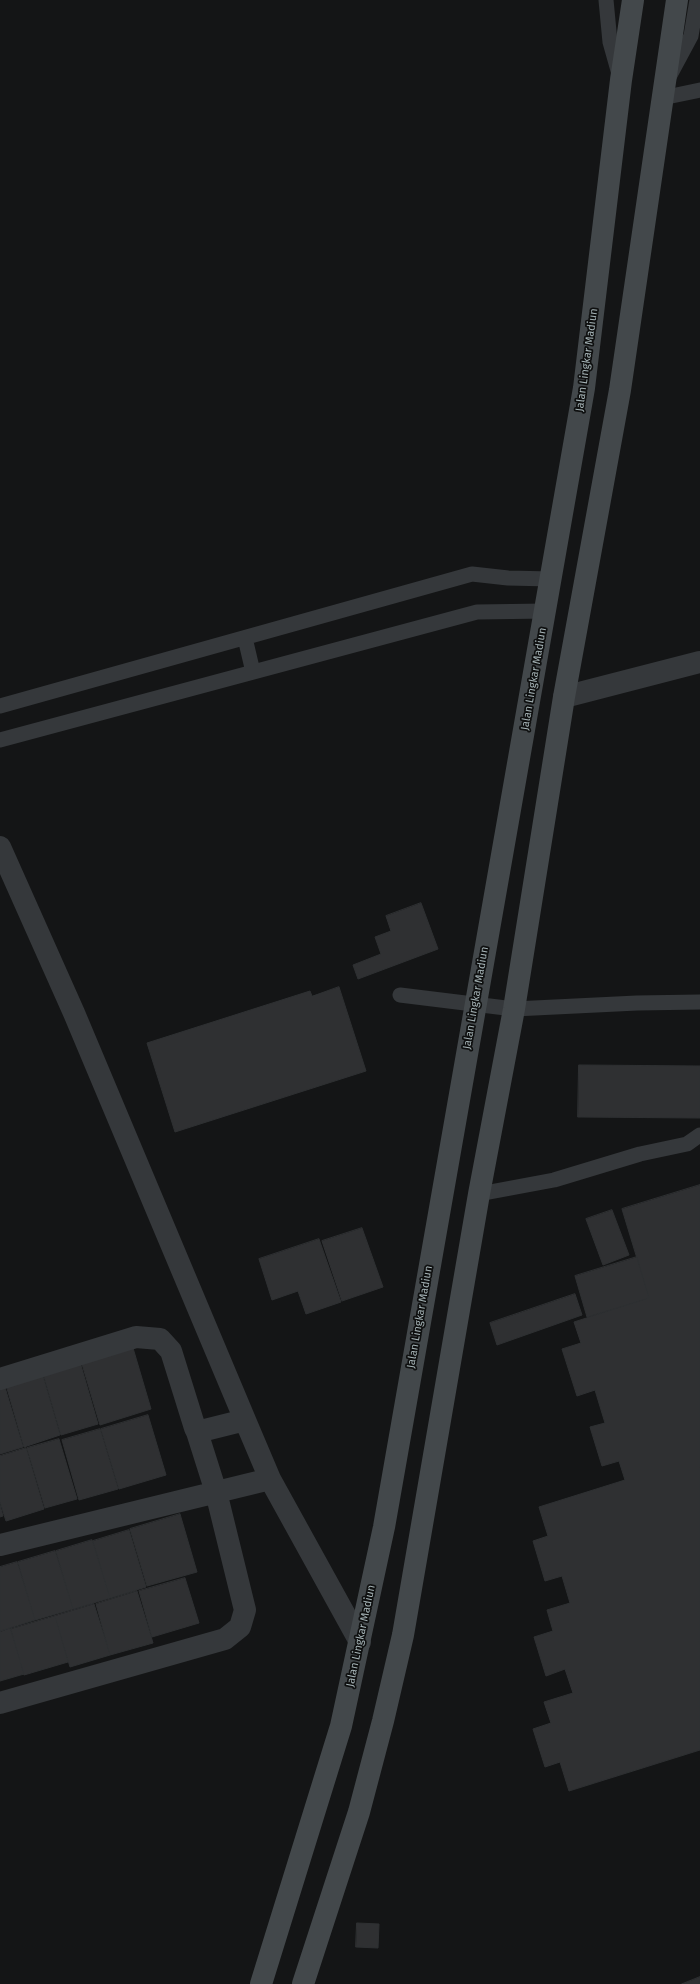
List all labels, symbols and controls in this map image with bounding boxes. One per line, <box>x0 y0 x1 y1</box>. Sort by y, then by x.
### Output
street label: Jalan Lingkar Madiun <box>573 308 601 412</box>
street label: Jalan Lingkar Madiun <box>518 627 550 731</box>
street label: Jalan Lingkar Madiun <box>460 946 492 1050</box>
street label: Jalan Lingkar Madiun <box>404 1265 436 1369</box>
street label: Jalan Lingkar Madiun <box>344 1584 378 1688</box>

